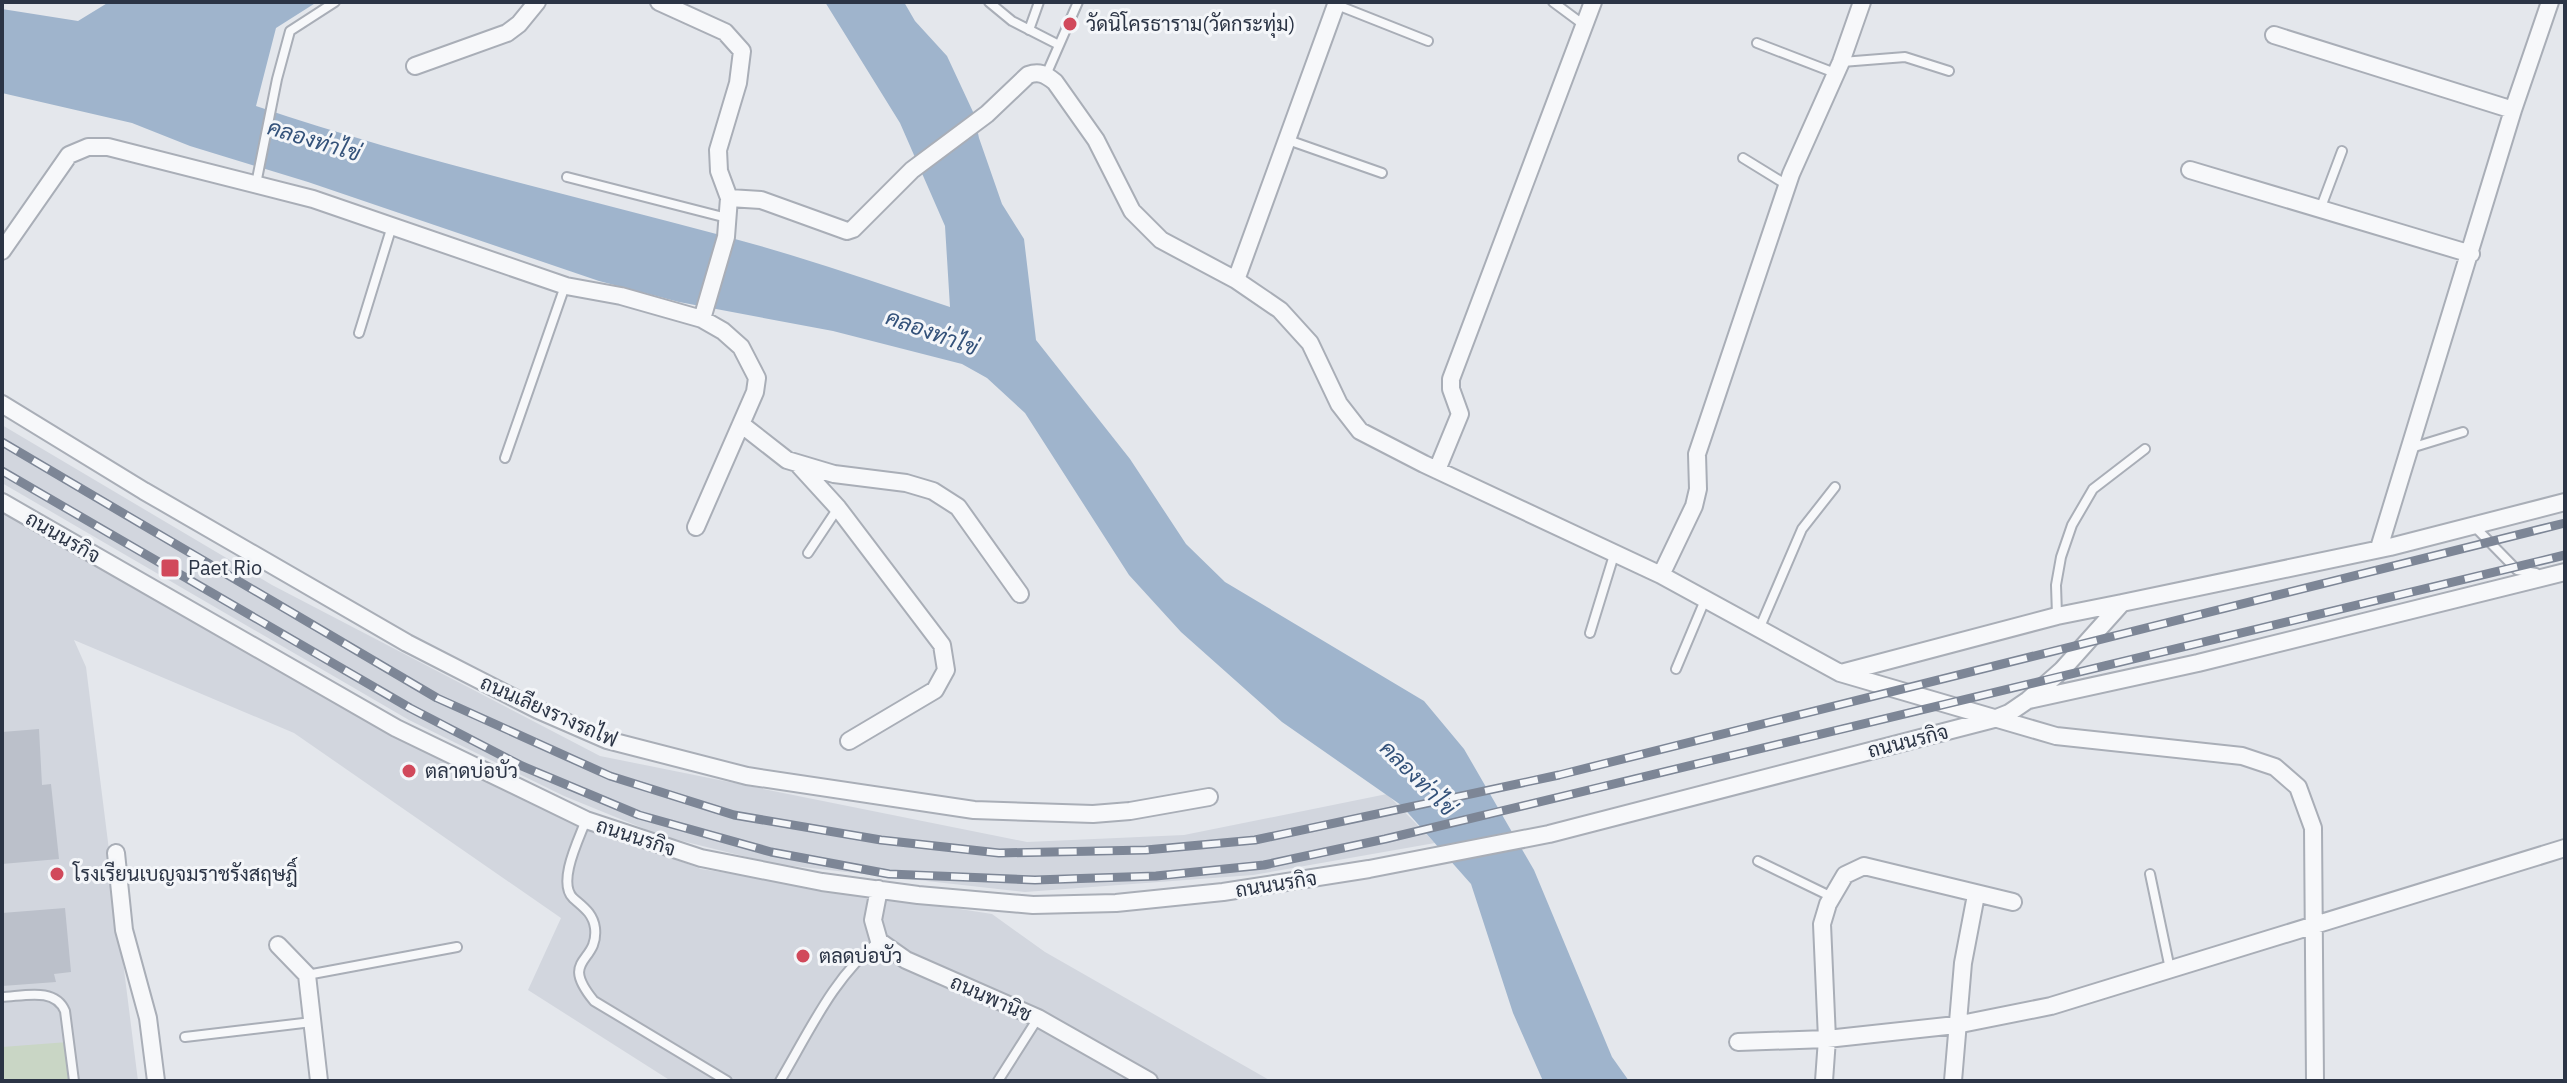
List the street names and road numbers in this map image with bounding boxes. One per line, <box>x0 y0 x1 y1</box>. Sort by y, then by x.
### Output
street label: ถนนนรกิจ <box>21 504 106 569</box>
street label: ถนนเลียงรางรถไฟ <box>476 668 622 753</box>
street label: ถนนนรกิจ <box>1865 717 1951 764</box>
street label: ถนนนรกิจ <box>593 811 679 862</box>
street label: ถนนนรกิจ <box>1233 864 1319 903</box>
street label: ถนนพานิช <box>946 968 1036 1027</box>

